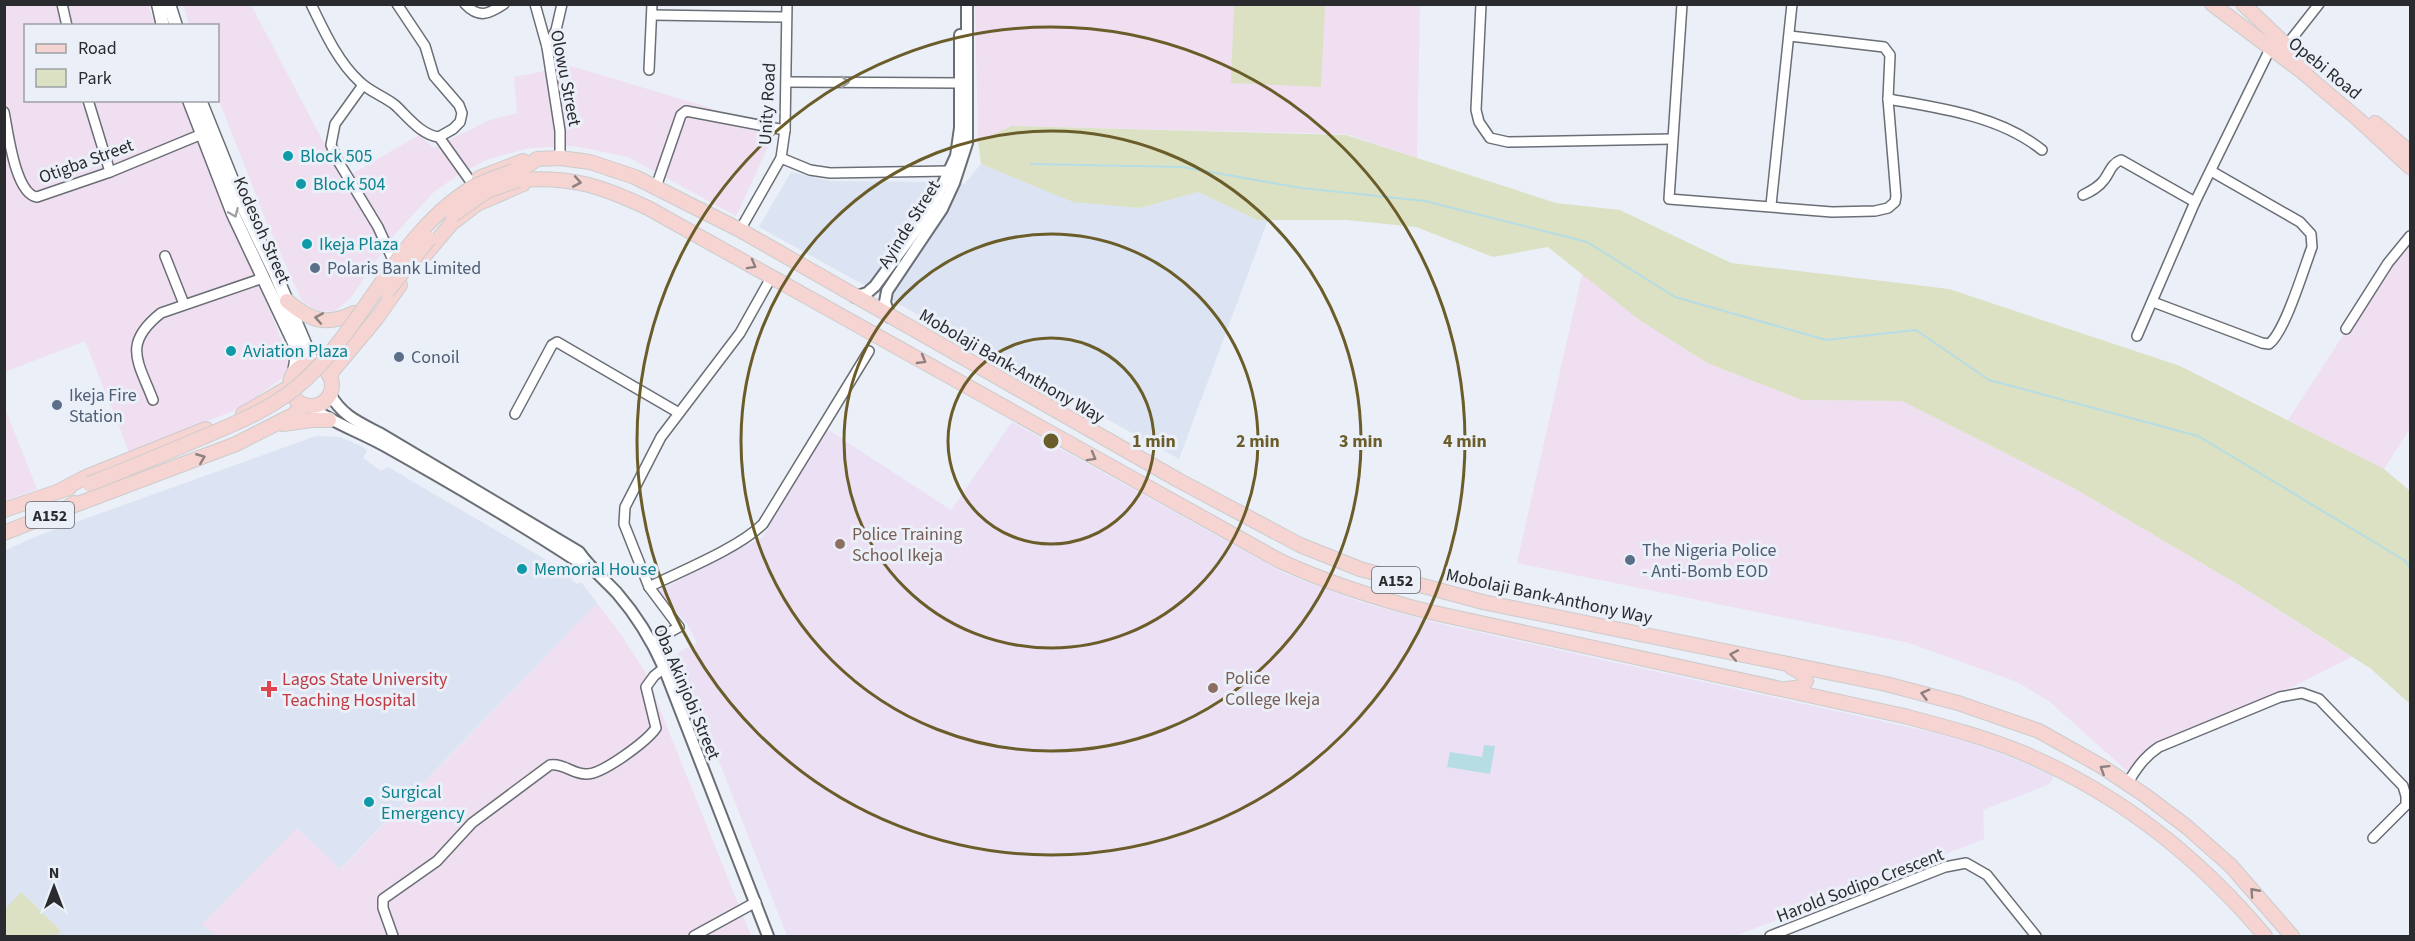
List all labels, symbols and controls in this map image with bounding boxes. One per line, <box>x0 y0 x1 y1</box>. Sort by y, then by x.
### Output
legend <box>24 24 219 102</box>
street label: Olowu Street <box>544 28 587 128</box>
street label: Opebi Road <box>2283 31 2367 106</box>
text: Road <box>78 36 117 61</box>
street label: Unity Road <box>753 62 782 146</box>
text: Park <box>78 66 112 91</box>
one-way arrow <box>841 76 850 88</box>
street label: Otigba Street <box>35 133 137 190</box>
place label: Block 505 <box>300 144 373 169</box>
marker: Block 505 <box>281 149 295 163</box>
place label: Block 504 <box>313 172 386 197</box>
street label: Kodesoh Street <box>227 173 296 288</box>
one-way arrow <box>572 175 581 187</box>
street label: Ayinde Street <box>872 175 947 273</box>
marker: Block 504 <box>294 177 308 191</box>
one-way arrow <box>227 207 239 218</box>
place label: Ikeja Plaza <box>319 232 399 257</box>
marker: Ikeja Plaza <box>300 237 314 251</box>
place label: Polaris Bank Limited <box>327 256 481 281</box>
one-way arrow <box>746 258 756 269</box>
marker: Polaris Bank Limited <box>308 261 322 275</box>
street label: Mobolaji Bank-Anthony Way <box>914 303 1110 430</box>
one-way arrow <box>314 312 324 325</box>
place label: Aviation Plaza <box>243 339 348 364</box>
marker: Aviation Plaza <box>224 344 238 358</box>
place label: Conoil <box>411 345 460 370</box>
marker: Conoil <box>392 350 406 364</box>
one-way arrow <box>916 353 926 365</box>
place label: Ikeja Fire Station <box>69 383 137 429</box>
marker: Ikeja Fire Station <box>50 398 64 412</box>
text: 1 min <box>1132 429 1176 454</box>
text: 2 min <box>1236 429 1280 454</box>
text: 3 min <box>1339 429 1383 454</box>
text: 4 min <box>1443 429 1487 454</box>
centre of rings <box>1041 431 1061 451</box>
one-way arrow <box>1086 450 1096 461</box>
one-way arrow <box>194 453 205 465</box>
road number: A152 <box>26 502 74 528</box>
place label: Police Training School Ikeja <box>852 522 962 568</box>
marker: Police Training School Ikeja <box>833 537 847 551</box>
place label: The Nigeria Police - Anti-Bomb EOD <box>1642 538 1777 584</box>
marker: The Nigeria Police - Anti-Bomb EOD <box>1623 553 1637 567</box>
place label: Memorial House <box>534 557 656 582</box>
marker: Memorial House <box>515 562 529 576</box>
street label: Mobolaji Bank-Anthony Way <box>1443 562 1655 631</box>
road number: A152 <box>1372 567 1420 593</box>
street label: Oba Akinjobi Street <box>647 621 726 764</box>
one-way arrow <box>1729 649 1739 662</box>
place label: Police College Ikeja <box>1225 666 1320 712</box>
place label: Lagos State University Teaching Hospital <box>282 667 448 713</box>
marker: Lagos State University Teaching Hospital <box>260 680 278 698</box>
marker: Police College Ikeja <box>1206 681 1220 695</box>
one-way arrow <box>1920 689 1930 702</box>
one-way arrow <box>2100 764 2110 776</box>
place label: Surgical Emergency <box>381 780 465 826</box>
marker: Surgical Emergency <box>362 795 376 809</box>
street label: Harold Sodipo Crescent <box>1773 842 1947 929</box>
north arrow <box>24 857 84 917</box>
text: N <box>49 862 59 884</box>
one-way arrow <box>2250 888 2261 899</box>

